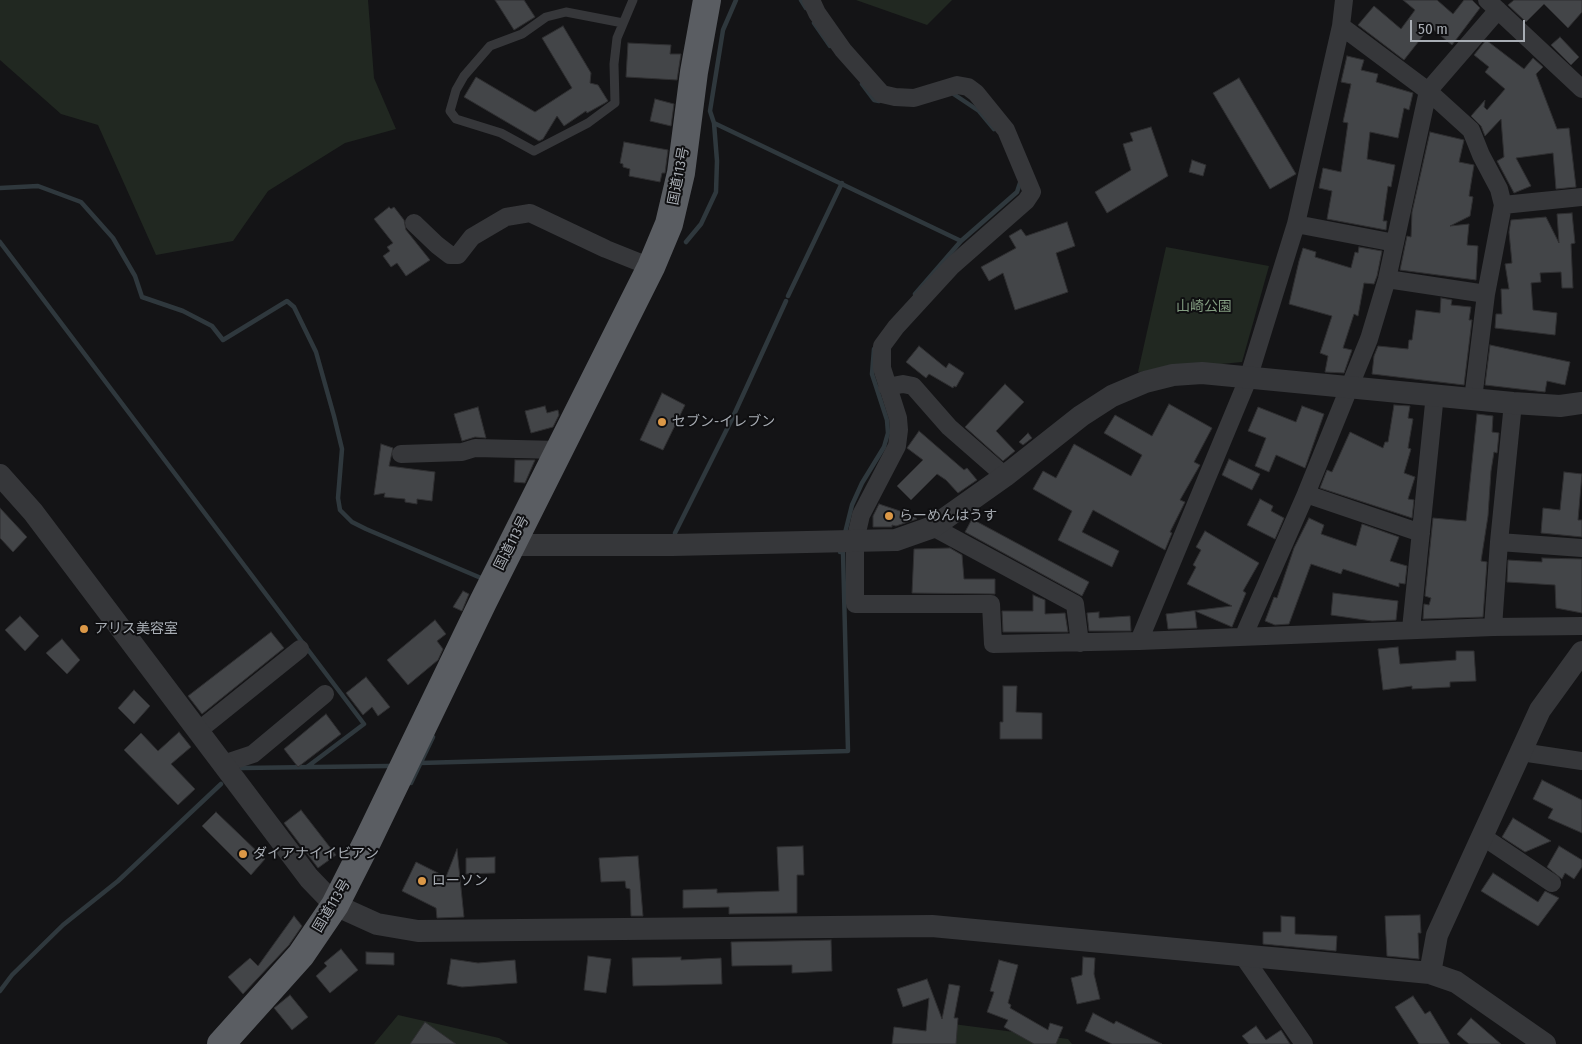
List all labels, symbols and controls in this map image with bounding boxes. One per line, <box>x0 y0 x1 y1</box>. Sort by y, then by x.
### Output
scale bar <box>1412 10 1527 42</box>
text: 50 m <box>1418 20 1448 38</box>
street label: 国道113号 <box>665 145 693 207</box>
park label: 山崎公園 <box>1176 299 1232 315</box>
place label: セブン-イレブン <box>672 414 775 430</box>
marker: セブン-イレブン <box>656 416 668 428</box>
place label: らーめんはうす <box>899 508 997 524</box>
marker: らーめんはうす <box>883 510 895 522</box>
street label: 国道113号 <box>491 513 533 573</box>
place label: アリス美容室 <box>94 621 178 637</box>
marker: アリス美容室 <box>78 623 90 635</box>
place label: ダイアナイイビアン <box>253 846 379 862</box>
marker: ダイアナイイビアン <box>237 848 249 860</box>
place label: ローソン <box>432 873 488 889</box>
marker: ローソン <box>416 875 428 887</box>
street label: 国道113号 <box>310 876 354 936</box>

